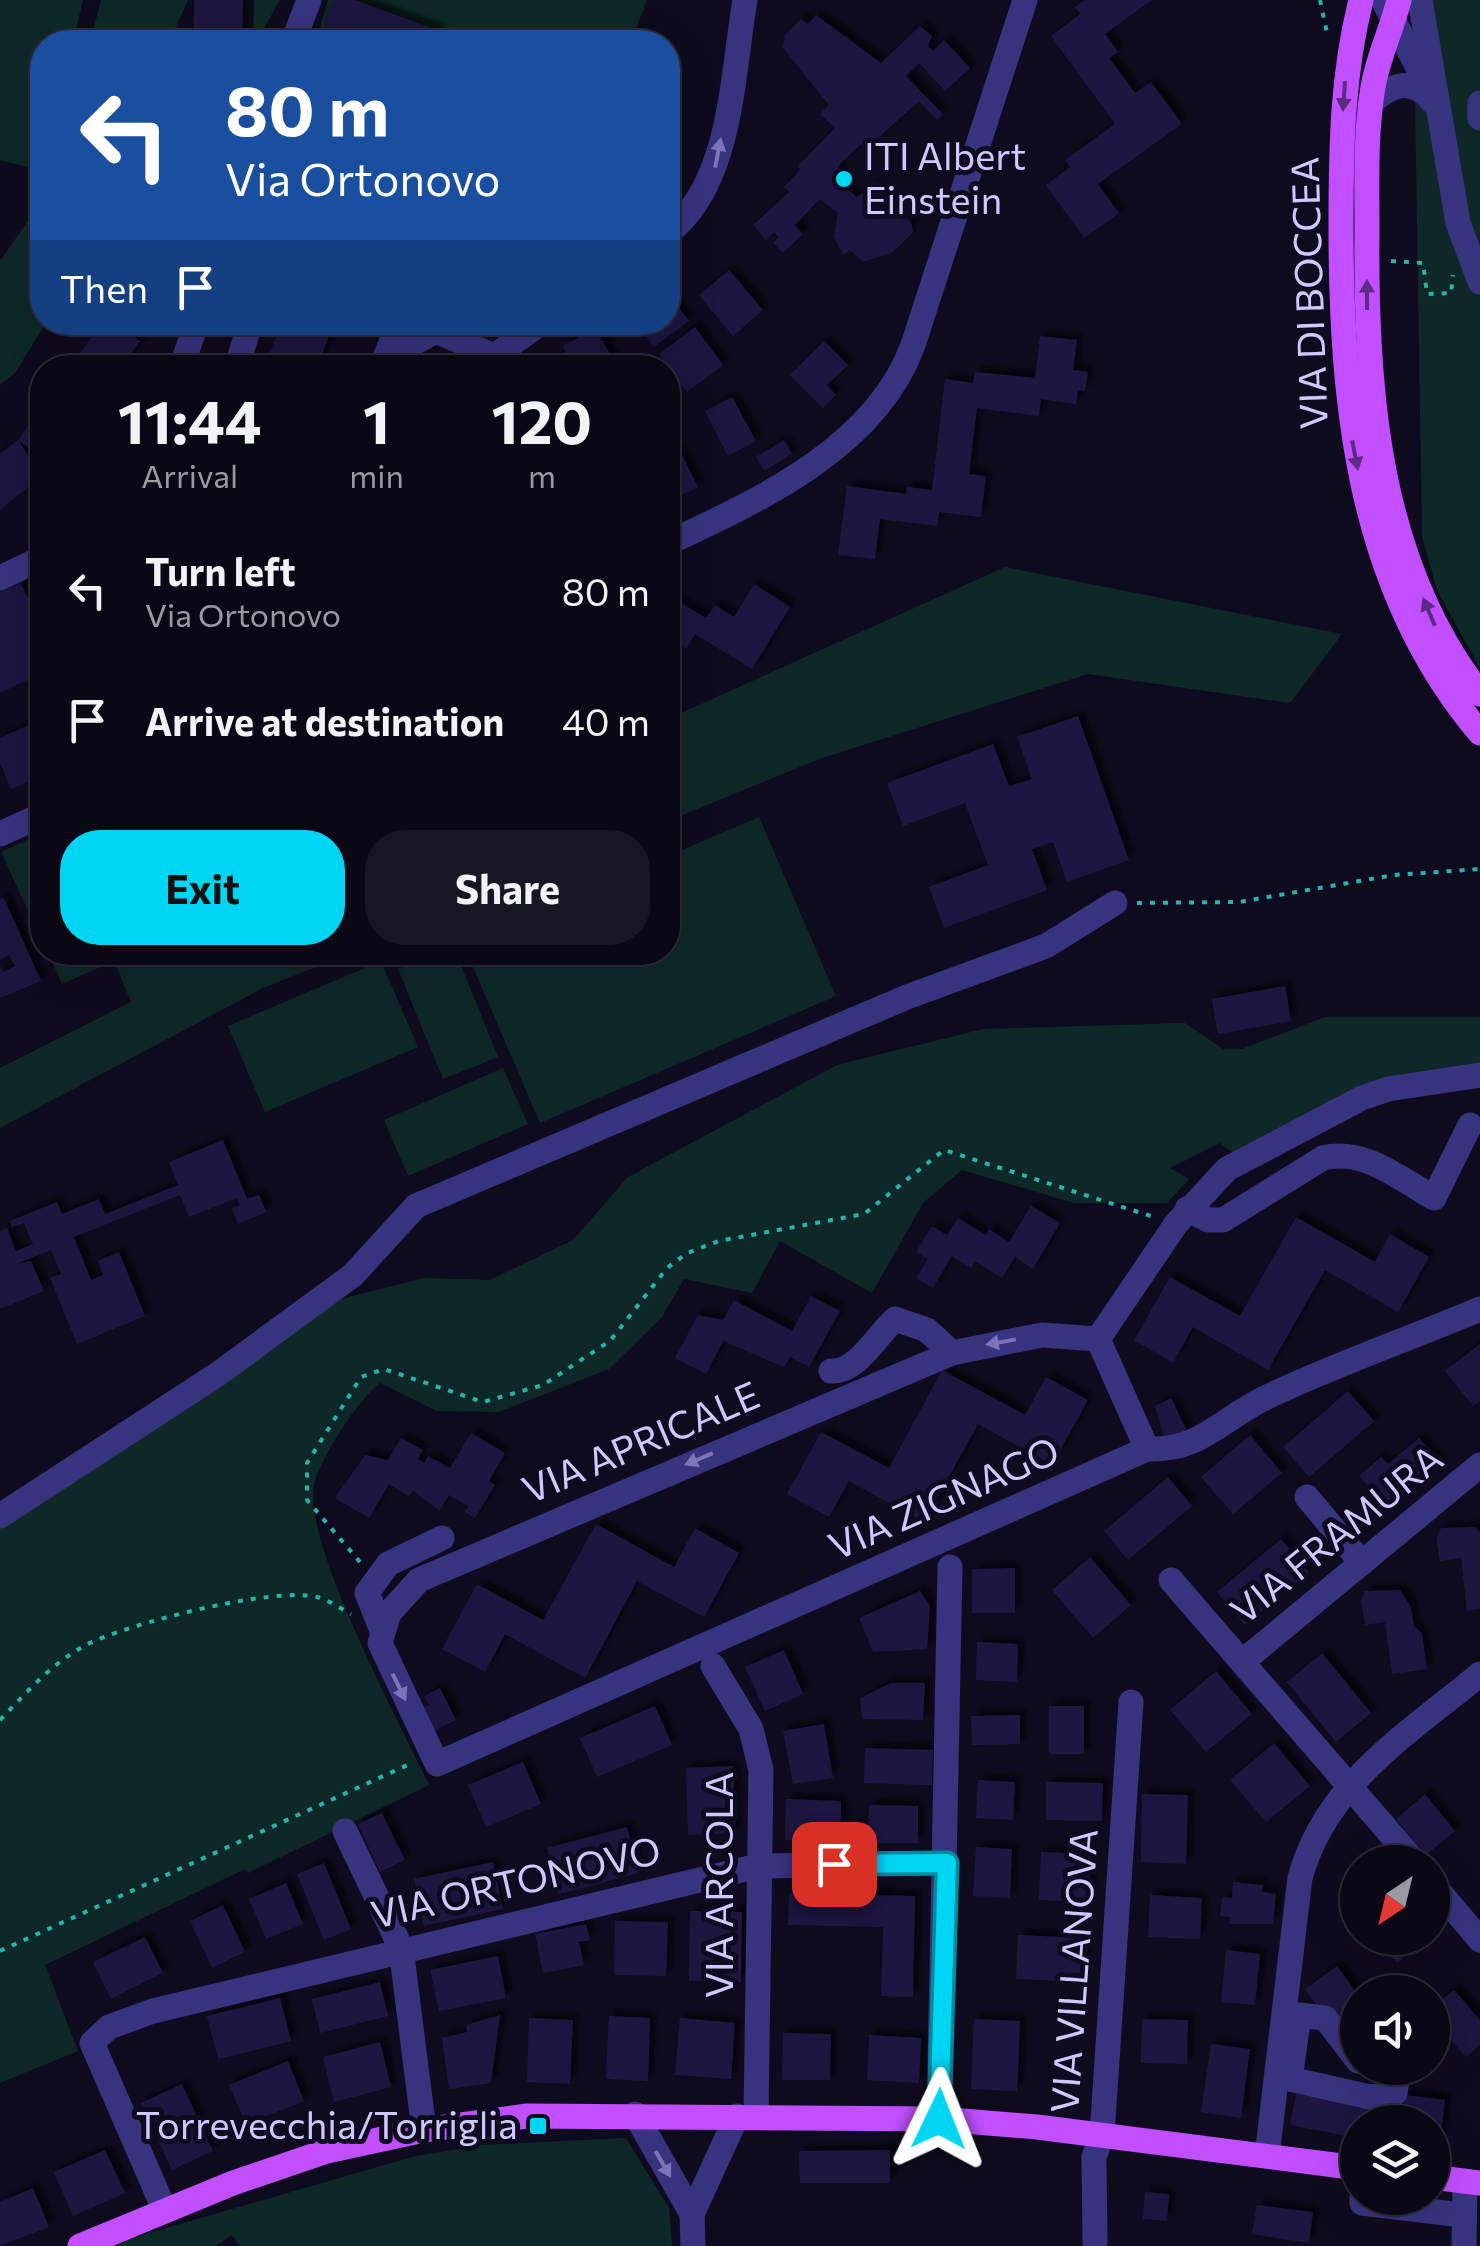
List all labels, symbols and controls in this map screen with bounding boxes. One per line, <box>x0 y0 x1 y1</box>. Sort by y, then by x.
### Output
text: 80 m <box>225 65 389 150</box>
icon: left <box>60 70 190 200</box>
one-way arrow <box>1336 80 1352 112</box>
place label: ITI Albert Einstein <box>864 131 1026 222</box>
one-way arrow <box>710 137 726 168</box>
text: Via Ortonovo <box>225 150 500 205</box>
street label: VIA DI BOCCEA <box>1279 156 1336 430</box>
marker: ITI Albert Einstein <box>833 168 855 190</box>
icon: arrive <box>168 260 223 315</box>
text: Then <box>60 264 148 311</box>
one-way arrow <box>1358 279 1374 311</box>
text: 11:44 <box>118 383 262 456</box>
text: 1 <box>363 383 390 456</box>
text: 120 <box>491 383 592 456</box>
one-way arrow <box>1348 440 1363 471</box>
text: Arrival <box>141 455 238 495</box>
text: min <box>349 455 404 495</box>
text: m <box>528 455 556 495</box>
text: Turn left <box>145 547 296 594</box>
icon: left <box>60 563 115 618</box>
text: 80 m <box>562 567 650 614</box>
text: Via Ortonovo <box>145 594 341 634</box>
one-way arrow <box>1420 596 1436 626</box>
icon: arrive <box>60 693 115 748</box>
text: Arrive at destination <box>145 697 504 744</box>
text: 40 m <box>562 697 650 744</box>
button: Exit <box>60 830 345 945</box>
button: Share <box>365 830 650 945</box>
one-way arrow <box>985 1335 1016 1350</box>
street label: VIA APRICALE <box>514 1370 766 1512</box>
street label: VIA ZIGNAGO <box>821 1425 1065 1568</box>
street label: VIA FRAMURA <box>1220 1433 1451 1633</box>
one-way arrow <box>683 1451 713 1467</box>
one-way arrow <box>390 1673 407 1702</box>
street label: VIA ARCOLA <box>694 1772 741 1998</box>
pin <box>792 1822 877 1907</box>
street label: VIA ORTONOVO <box>366 1824 665 1937</box>
street label: VIA VILLANOVA <box>1039 1827 1106 2115</box>
icon: arrive <box>807 1837 862 1892</box>
north arrow <box>1340 1845 1450 1955</box>
map controls <box>1340 1845 1450 2215</box>
button: sound <box>1340 1975 1450 2085</box>
position arrow <box>887 2067 991 2171</box>
place label: Torrevecchia/Torriglia <box>136 2100 518 2147</box>
button: layers <box>1340 2105 1450 2215</box>
marker: Torrevecchia/Torriglia <box>527 2115 549 2137</box>
one-way arrow <box>654 2150 672 2178</box>

